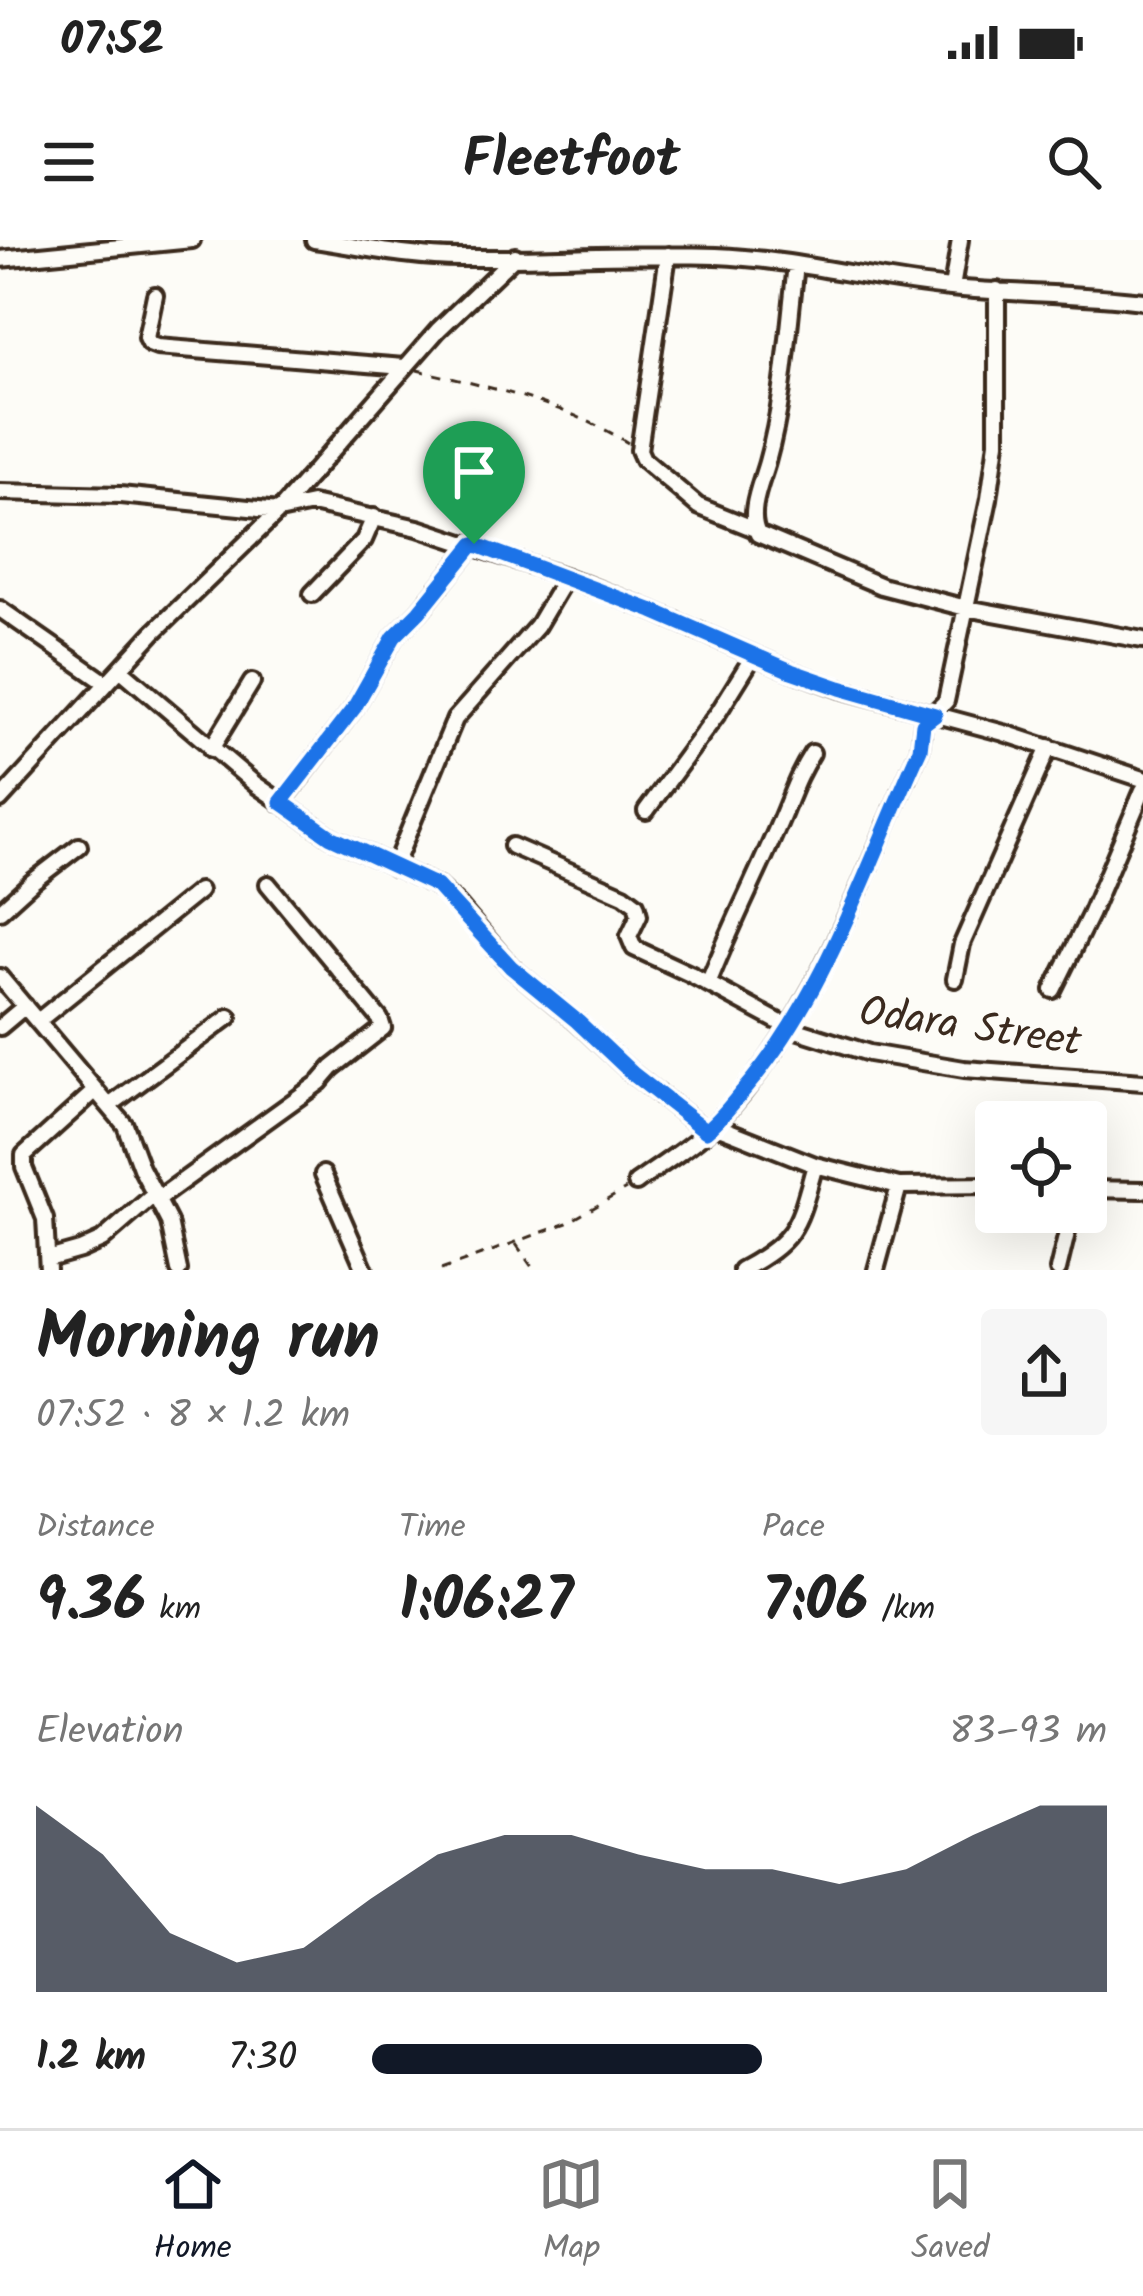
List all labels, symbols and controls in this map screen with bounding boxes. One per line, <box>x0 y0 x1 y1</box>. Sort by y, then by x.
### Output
text: 07:52 <box>60 6 164 78</box>
text: Fleetfoot <box>463 119 680 205</box>
icon: menu <box>36 129 102 195</box>
icon: search <box>1041 129 1107 195</box>
pin <box>423 421 525 544</box>
icon: arrive <box>441 439 507 505</box>
street label: Odara Street <box>855 979 1086 1077</box>
map controls <box>975 1101 1107 1233</box>
button: locate <box>975 1101 1107 1233</box>
text: Morning run <box>36 1288 380 1393</box>
button: share <box>981 1309 1107 1435</box>
text: 07:52 · 8 × 1.2 km <box>36 1386 350 1448</box>
text: Distance <box>36 1502 155 1555</box>
text: Time <box>399 1502 466 1555</box>
text: Pace <box>762 1502 825 1555</box>
text: 9.36 <box>36 1555 146 1651</box>
text: 1:06:27 <box>399 1555 573 1651</box>
text: 7:06 <box>762 1555 868 1651</box>
text: km <box>146 1584 201 1637</box>
text: /km <box>868 1584 935 1637</box>
text: Elevation <box>36 1702 184 1764</box>
text: 83–93 m <box>949 1702 1107 1764</box>
text: 1.2 km <box>36 2028 146 2090</box>
text: 7:30 <box>228 2028 297 2090</box>
tab: Home <box>153 2151 232 2276</box>
tab: Map <box>538 2151 604 2276</box>
tab: Saved <box>911 2151 990 2276</box>

